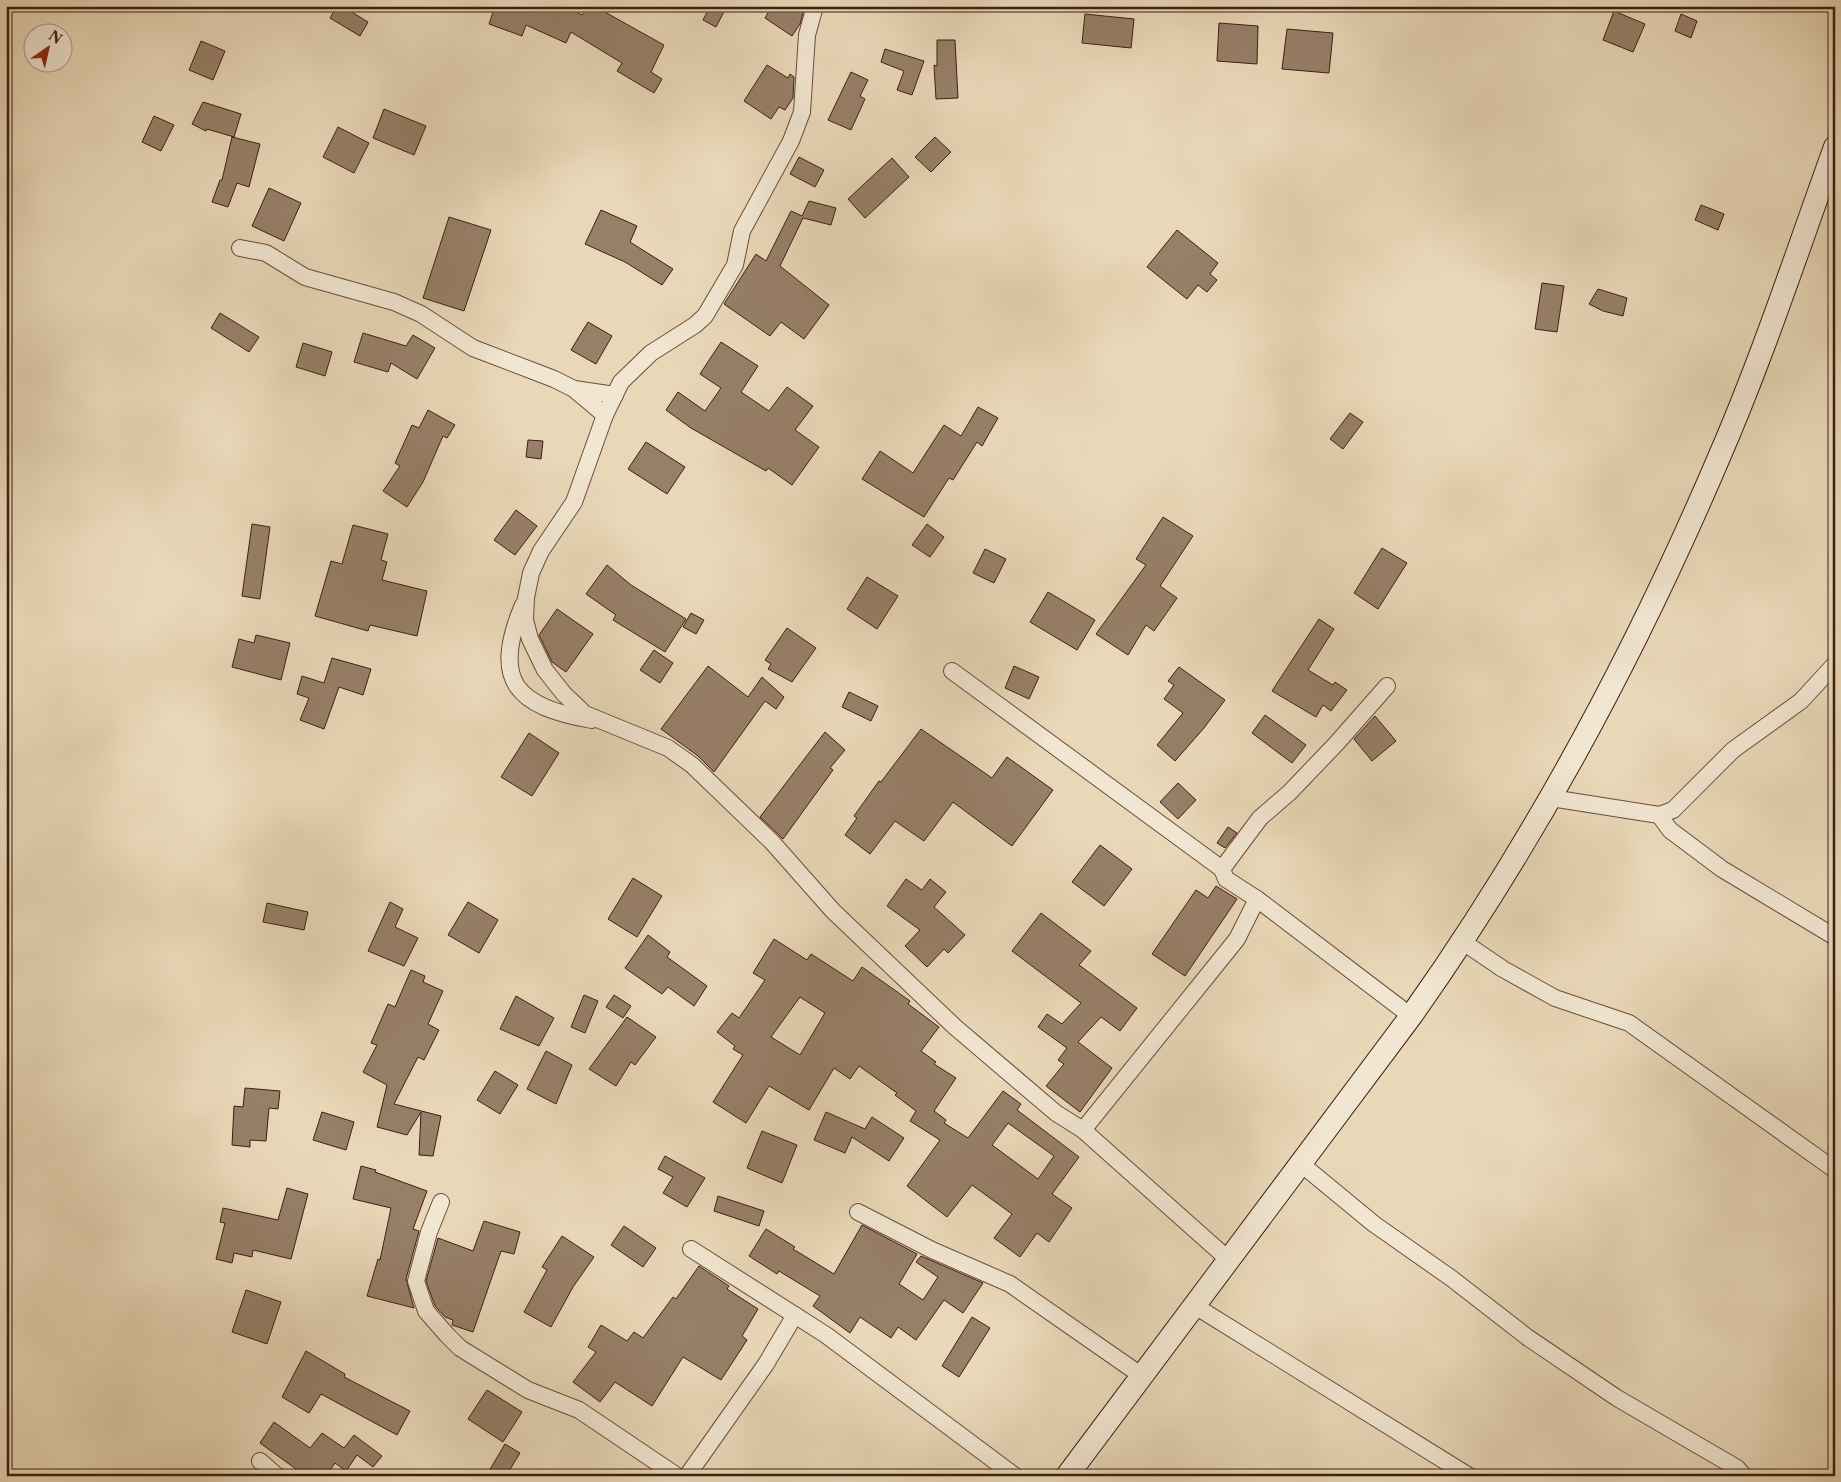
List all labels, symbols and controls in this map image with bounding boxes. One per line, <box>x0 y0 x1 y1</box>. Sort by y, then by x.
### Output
north arrow <box>22 22 72 72</box>
text: N <box>45 26 65 48</box>

